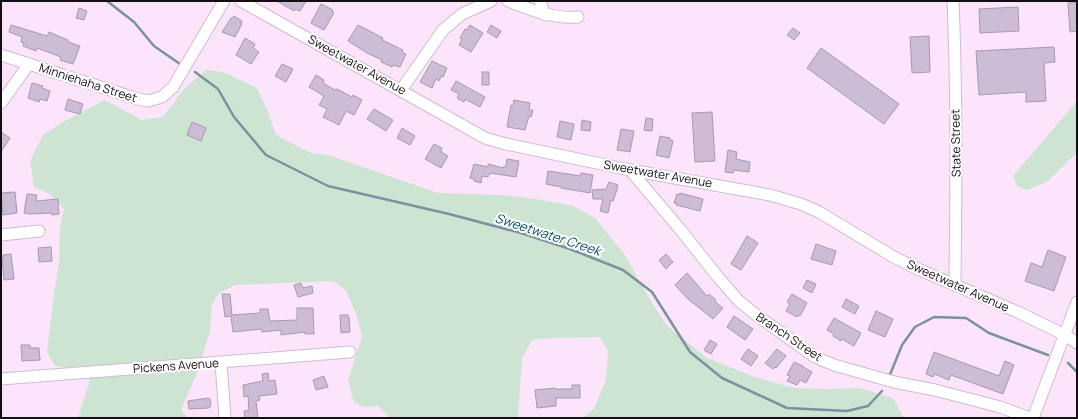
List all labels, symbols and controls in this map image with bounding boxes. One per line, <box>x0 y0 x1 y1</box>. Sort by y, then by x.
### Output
street label: Sweetwater Avenue <box>305 30 410 99</box>
street label: Minniehaha Street <box>37 59 140 106</box>
street label: State Street <box>946 109 965 177</box>
street label: Sweetwater Avenue <box>602 156 714 191</box>
water label: Sweetwater Creek <box>493 208 606 260</box>
street label: Sweetwater Avenue <box>904 255 1012 316</box>
street label: Branch Street <box>753 308 826 365</box>
street label: Pickens Avenue <box>132 354 220 377</box>

